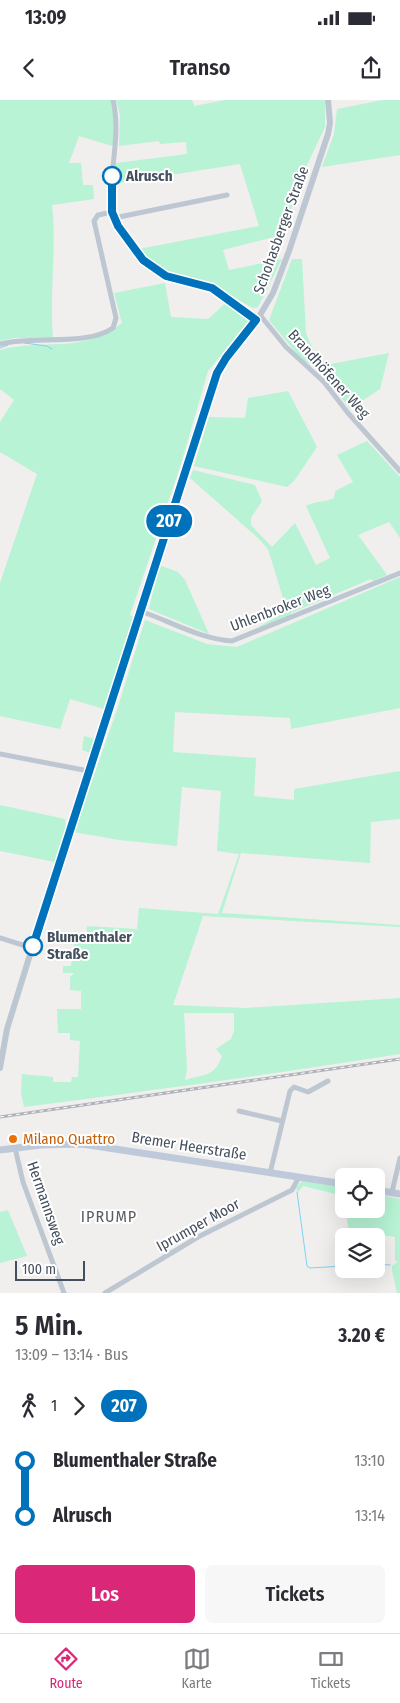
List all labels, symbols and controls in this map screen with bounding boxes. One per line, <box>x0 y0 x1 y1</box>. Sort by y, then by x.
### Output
text: 13:09 <box>25 6 66 29</box>
icon: back <box>15 54 43 82</box>
text: Transo <box>169 54 231 81</box>
icon: share <box>357 54 385 82</box>
street label: Schohasberger Straße <box>250 164 312 296</box>
marker: Alrusch <box>102 166 122 186</box>
place label: Alrusch <box>125 167 173 185</box>
street label: Brandhöfener Weg <box>284 326 374 422</box>
line badge: 207 <box>140 505 198 537</box>
text: 207 <box>156 510 182 532</box>
street label: Uhlenbroker Weg <box>228 581 332 635</box>
place label: Blumenthaler Straße <box>47 928 132 963</box>
marker: Blumenthaler Straße <box>23 936 43 956</box>
street label: Bremer Heerstraße <box>130 1128 248 1164</box>
place label: Milano Quattro <box>23 1130 115 1148</box>
marker: Milano Quattro <box>7 1133 19 1145</box>
street label: Hermannsweg <box>23 1159 69 1247</box>
map controls <box>335 1168 385 1278</box>
button: locate <box>335 1168 385 1218</box>
street label: Iprumper Moor <box>153 1194 243 1255</box>
district label: IPRUMP <box>81 1207 137 1226</box>
button: layers <box>335 1228 385 1278</box>
scale bar <box>15 1258 85 1281</box>
text: 100 m <box>22 1261 56 1278</box>
text: 5 Min. <box>15 1309 83 1342</box>
text: 3.20 € <box>338 1324 385 1347</box>
text: 13:09 – 13:14 · Bus <box>15 1345 128 1364</box>
icon: walk <box>15 1392 43 1420</box>
icon: forward <box>65 1392 93 1420</box>
text: 207 <box>111 1395 137 1417</box>
text: 1 <box>51 1396 57 1415</box>
text: Blumenthaler Straße <box>53 1449 217 1472</box>
text: 13:10 <box>354 1451 385 1470</box>
text: Alrusch <box>53 1504 112 1527</box>
text: 13:14 <box>355 1506 385 1525</box>
button: Los <box>15 1565 195 1623</box>
button: Tickets <box>205 1565 385 1623</box>
tab: Route <box>49 1645 83 1692</box>
tab: Karte <box>182 1645 212 1692</box>
tab: Tickets <box>311 1645 351 1692</box>

